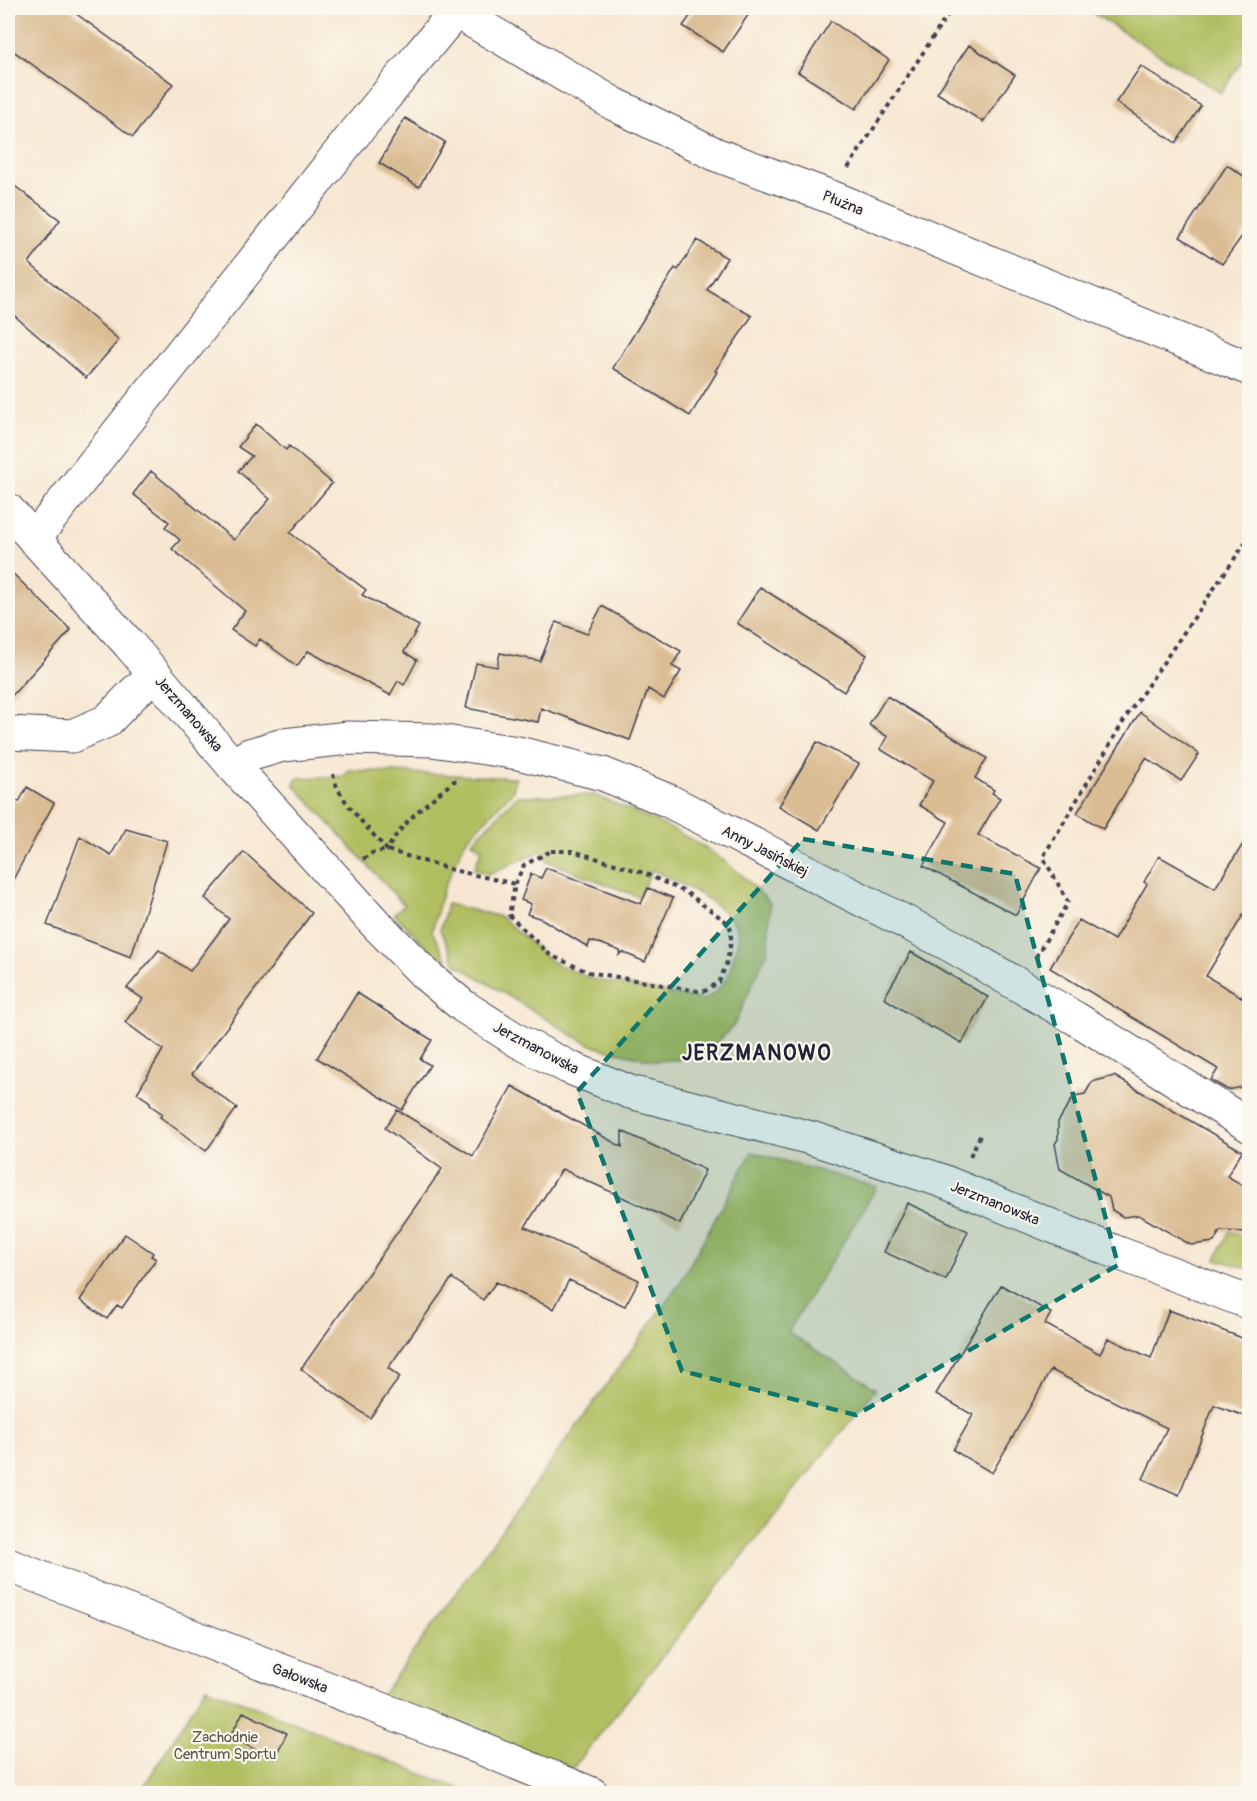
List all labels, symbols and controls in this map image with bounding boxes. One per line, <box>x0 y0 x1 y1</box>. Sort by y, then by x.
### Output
street label: Płużna <box>819 187 866 220</box>
street label: Jerzmanowska <box>151 672 227 756</box>
street label: Anny Jasińskiej <box>718 821 811 881</box>
street label: Jerzmanowska <box>490 1018 582 1079</box>
district label: JERZMANOWO <box>682 1040 832 1067</box>
street label: Jerzmanowska <box>948 1177 1042 1230</box>
street label: Gałowska <box>269 1659 331 1698</box>
park label: Zachodnie Centrum Sportu <box>174 1728 276 1764</box>

